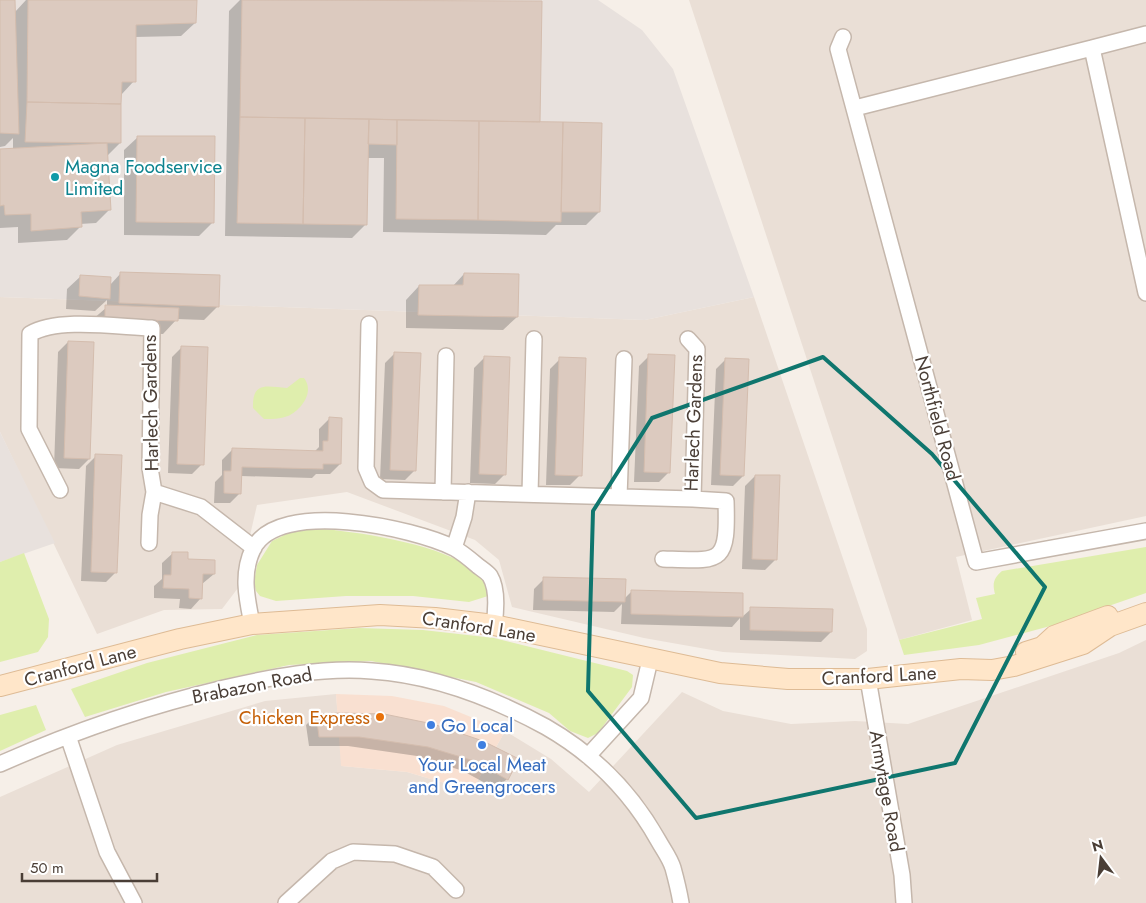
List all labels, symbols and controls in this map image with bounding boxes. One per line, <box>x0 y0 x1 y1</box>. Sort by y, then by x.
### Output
place label: Magna Foodservice Limited <box>65 153 223 202</box>
marker: Magna Foodservice Limited <box>49 171 61 183</box>
street label: Harlech Gardens <box>136 334 165 472</box>
street label: Northfield Road <box>908 353 967 484</box>
street label: Harlech Gardens <box>678 354 709 492</box>
street label: Cranford Lane <box>420 604 538 649</box>
street label: Cranford Lane <box>21 638 139 693</box>
street label: Cranford Lane <box>821 659 937 692</box>
street label: Brabazon Road <box>190 661 314 710</box>
place label: Chicken Express <box>239 704 370 731</box>
marker: Chicken Express <box>374 711 386 723</box>
place label: Go Local <box>441 712 513 739</box>
marker: Go Local <box>425 719 437 731</box>
street label: Armytage Road <box>863 728 910 854</box>
marker: Your Local Meat and Greengrocers <box>476 739 488 751</box>
place label: Your Local Meat and Greengrocers <box>409 751 556 800</box>
north arrow <box>1076 833 1126 883</box>
text: N <box>1090 834 1106 857</box>
scale bar <box>22 850 158 882</box>
text: 50 m <box>30 857 64 879</box>

